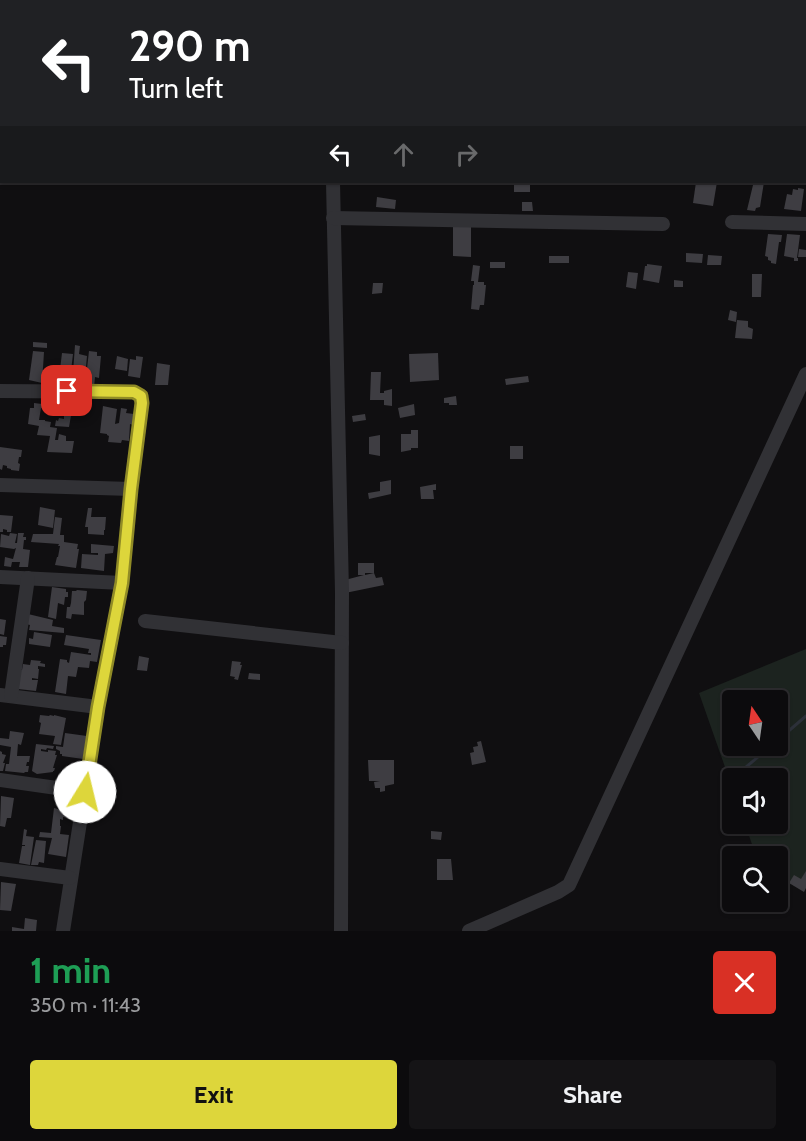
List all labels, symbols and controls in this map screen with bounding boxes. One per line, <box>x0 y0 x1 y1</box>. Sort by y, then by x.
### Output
text: 290 m <box>129 20 250 72</box>
icon: left <box>30 24 108 102</box>
text: Turn left <box>129 72 223 105</box>
icon: left <box>324 138 357 171</box>
icon: ahead <box>387 138 420 171</box>
icon: right <box>450 138 483 171</box>
pin <box>41 365 92 416</box>
icon: arrive <box>50 374 83 407</box>
north arrow <box>722 690 788 756</box>
map controls <box>722 690 788 912</box>
position arrow <box>53 760 117 824</box>
button: sound <box>722 768 788 834</box>
button: search <box>722 846 788 912</box>
text: 1 min <box>30 948 111 992</box>
button: close <box>713 951 776 1014</box>
text: 350 m · 11:43 <box>30 993 141 1017</box>
button: Exit <box>30 1060 397 1129</box>
button: Share <box>409 1060 776 1129</box>

